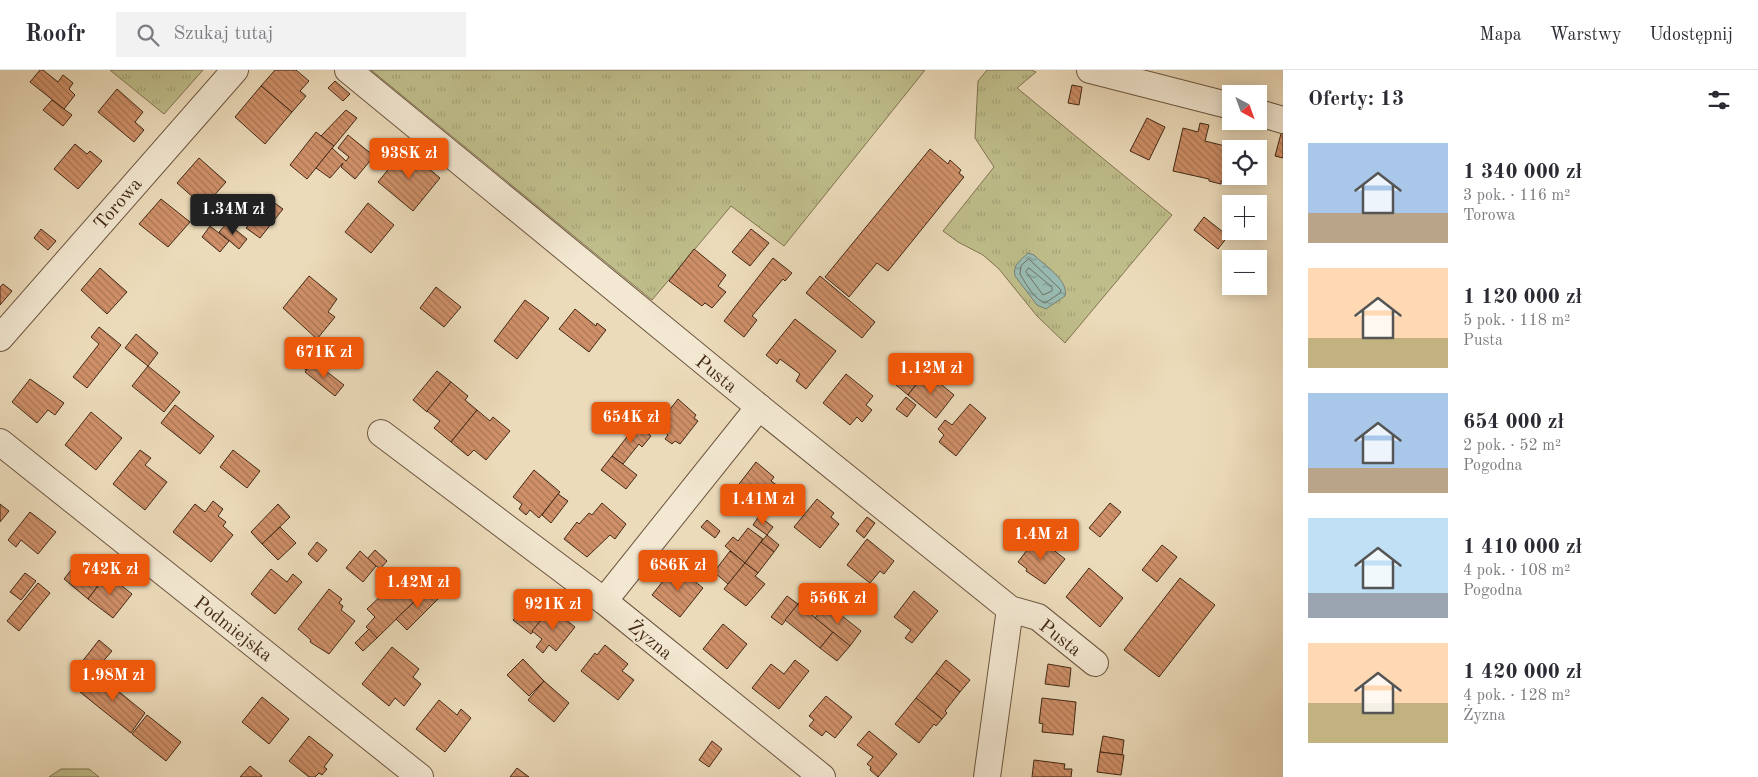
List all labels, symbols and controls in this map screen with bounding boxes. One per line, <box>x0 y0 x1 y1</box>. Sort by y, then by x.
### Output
search box <box>116 12 466 57</box>
icon: search <box>134 21 162 49</box>
text: Roofr <box>25 23 86 47</box>
text: Szukaj tutaj <box>174 25 273 44</box>
text: Mapa <box>1480 26 1522 44</box>
text: Warstwy <box>1550 26 1621 44</box>
text: Udostępnij <box>1649 26 1733 44</box>
north arrow <box>1222 85 1268 130</box>
map controls <box>1222 85 1267 295</box>
icon: filters <box>1705 86 1733 114</box>
text: Oferty: 13 <box>1308 89 1404 110</box>
pin: 938K zł <box>363 138 455 180</box>
button: locate <box>1222 140 1267 185</box>
text: 938K zł <box>381 146 437 162</box>
text: 1 340 000 zł <box>1463 162 1582 183</box>
icon: home <box>1348 163 1408 223</box>
street label: Torowa <box>91 175 147 234</box>
text: 3 pok. · 116 m² <box>1463 188 1570 204</box>
pin: 1.34M zł <box>181 194 285 236</box>
button: + <box>1222 195 1267 240</box>
text: 1.34M zł <box>201 202 265 218</box>
text: Torowa <box>1463 208 1515 224</box>
button: − <box>1222 250 1267 295</box>
text: 1 120 000 zł <box>1463 287 1582 308</box>
icon: home <box>1348 288 1408 348</box>
text: 5 pok. · 118 m² <box>1463 313 1570 329</box>
text: Pusta <box>1463 333 1503 349</box>
pin: 671K zł <box>278 336 370 379</box>
text: 671K zł <box>296 345 352 361</box>
pin: 1.12M zł <box>879 352 983 395</box>
street label: Pusta <box>691 353 740 398</box>
text: 1.12M zł <box>899 361 963 377</box>
pin: 654K zł <box>585 402 677 444</box>
text: 654K zł <box>603 410 659 426</box>
text: 654 000 zł <box>1463 412 1564 433</box>
icon: home <box>1348 413 1408 473</box>
text: 2 pok. · 52 m² <box>1463 438 1561 454</box>
text: Pogodna <box>1463 458 1522 474</box>
pin: 1.41M zł <box>711 484 815 526</box>
text: 1.41M zł <box>731 492 795 508</box>
pin: 1.4M zł <box>995 518 1087 561</box>
text: 1.4M zł <box>1014 527 1068 543</box>
text: 1 410 000 zł <box>1463 537 1582 558</box>
icon: home <box>1348 538 1408 598</box>
pin: 686K zł <box>632 550 724 592</box>
pin: 742K zł <box>64 554 156 596</box>
text: 686K zł <box>650 558 706 574</box>
text: 742K zł <box>82 562 138 578</box>
text: 4 pok. · 108 m² <box>1463 563 1570 579</box>
pin: 1.42M zł <box>366 566 470 609</box>
text: 1.42M zł <box>386 575 450 591</box>
pin: 556K zł <box>792 582 884 625</box>
text: Pogodna <box>1463 583 1522 599</box>
pin: 921K zł <box>507 588 599 631</box>
text: 556K zł <box>810 591 866 607</box>
street label: Podmiejska <box>190 594 276 667</box>
text: 921K zł <box>525 597 581 613</box>
street label: Żyzna <box>624 615 677 665</box>
street label: Pusta <box>1035 617 1084 661</box>
pin: 1.98M zł <box>61 660 165 702</box>
text: 1 420 000 zł <box>1463 662 1582 683</box>
icon: home <box>1348 663 1408 723</box>
text: 1.98M zł <box>81 668 145 684</box>
text: 4 pok. · 128 m² <box>1463 688 1570 704</box>
text: Żyzna <box>1463 708 1506 724</box>

